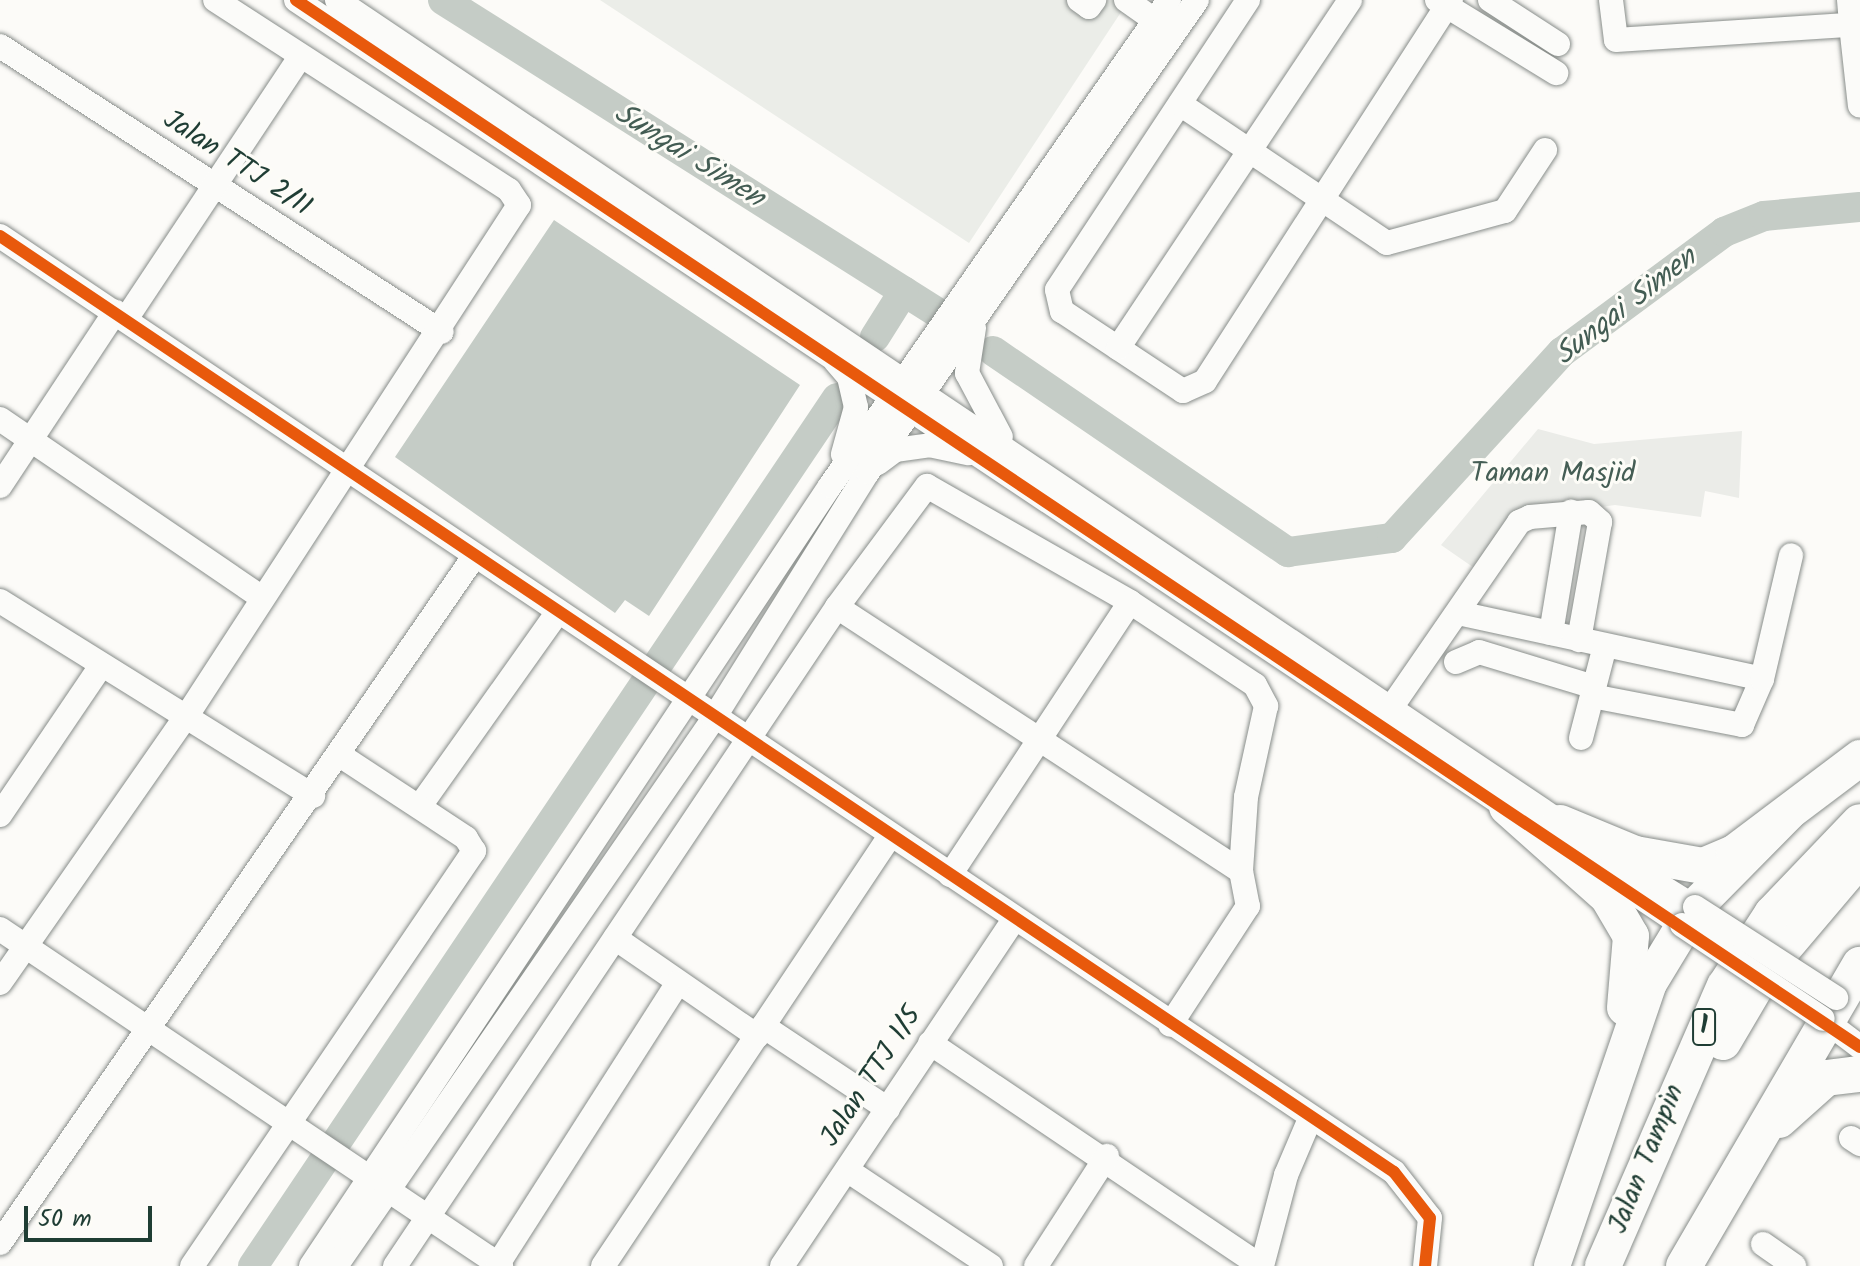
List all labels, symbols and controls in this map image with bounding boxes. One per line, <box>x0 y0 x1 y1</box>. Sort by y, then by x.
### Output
water label: Sungai Simen <box>607 96 771 216</box>
street label: Jalan TTJ 2/11 <box>156 103 318 225</box>
water label: Sungai Simen <box>1548 240 1704 374</box>
park label: Taman Masjid <box>1471 457 1635 491</box>
street label: Jalan TTJ 1/5 <box>814 1001 930 1153</box>
road number: 1 <box>1692 1005 1716 1049</box>
street label: Jalan Tampin <box>1602 1080 1692 1238</box>
scale bar <box>28 1190 156 1240</box>
text: 50 m <box>38 1200 92 1239</box>

